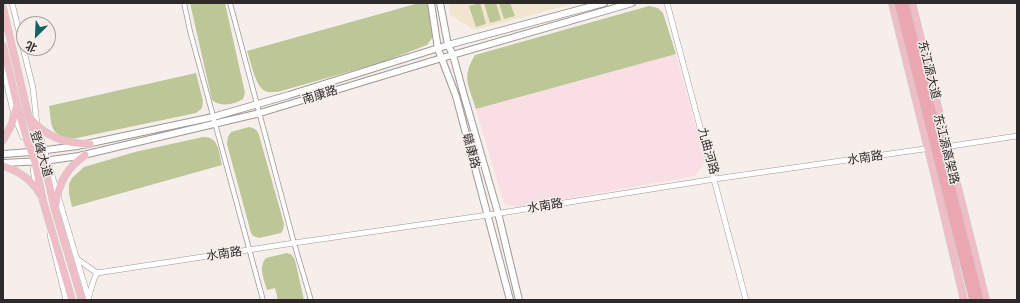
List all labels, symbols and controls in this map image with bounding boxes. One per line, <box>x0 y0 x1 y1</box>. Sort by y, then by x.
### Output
north arrow <box>16 16 56 56</box>
text: 北 <box>24 39 39 54</box>
street label: 东江源大道 <box>915 39 943 101</box>
street label: 南康路 <box>301 83 339 107</box>
street label: 东江源高架路 <box>930 112 962 186</box>
street label: 九曲河路 <box>695 126 721 176</box>
street label: 登峰大道 <box>27 129 55 179</box>
street label: 赣康路 <box>459 132 483 170</box>
street label: 水南路 <box>846 148 884 168</box>
street label: 水南路 <box>526 196 564 216</box>
street label: 水南路 <box>205 244 243 264</box>

